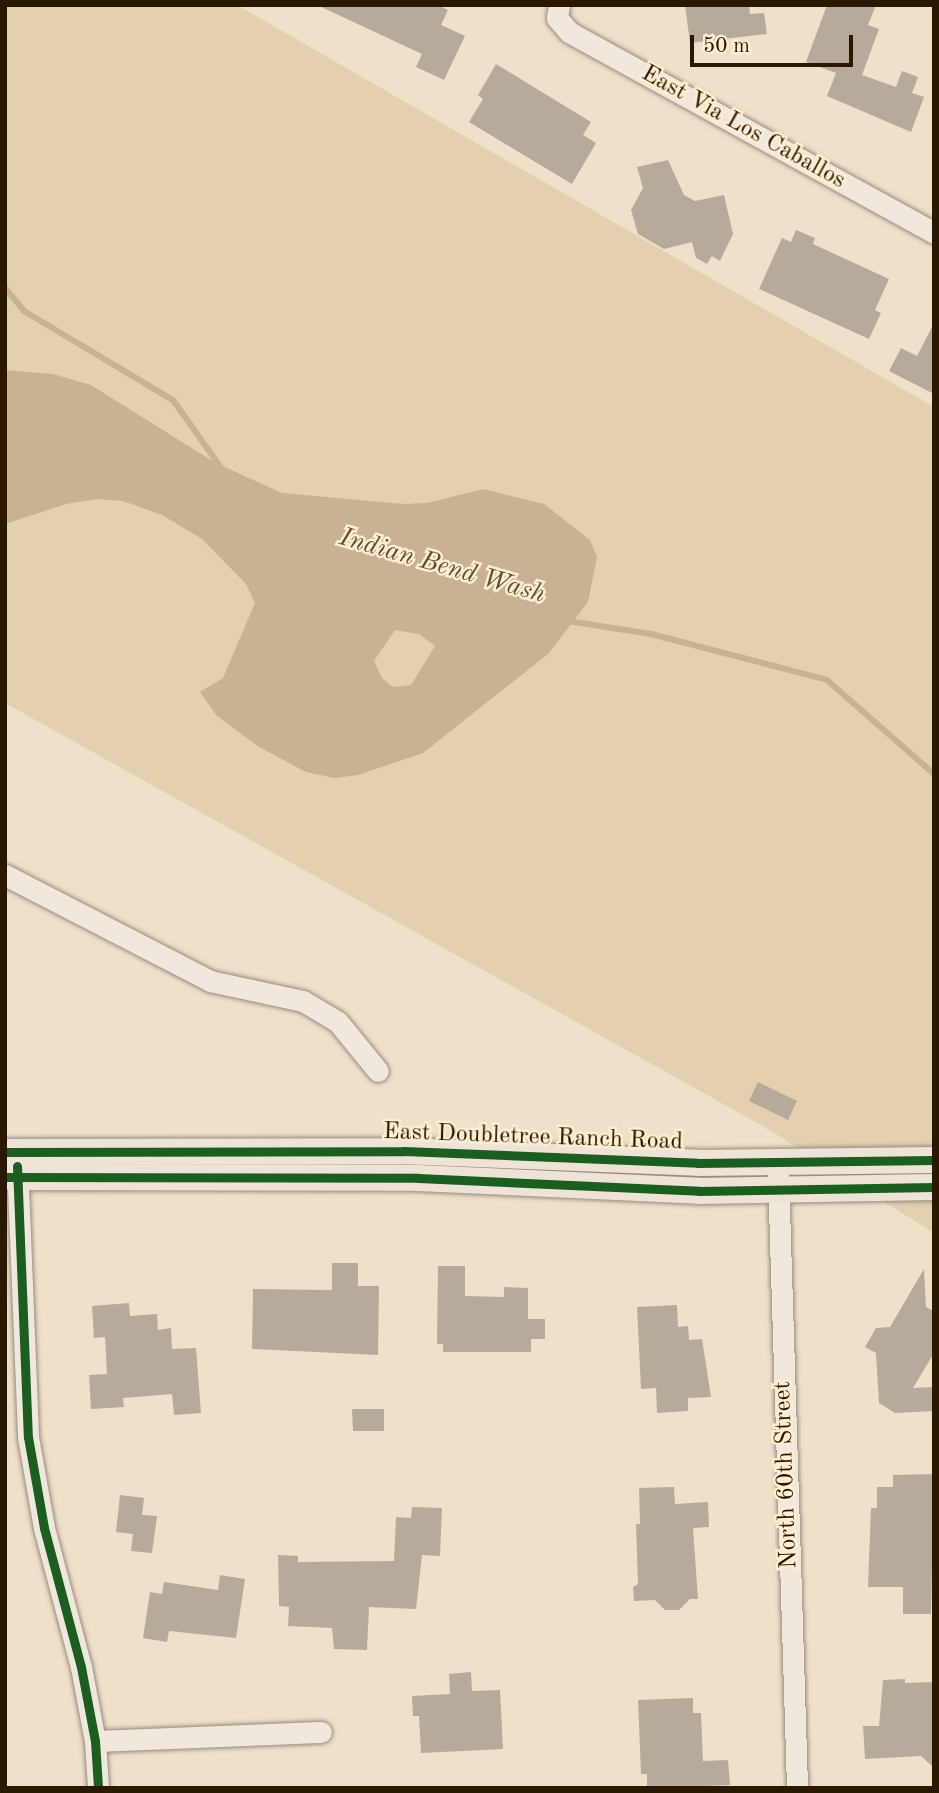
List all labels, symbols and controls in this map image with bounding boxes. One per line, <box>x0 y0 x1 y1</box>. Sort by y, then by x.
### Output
scale bar <box>694 21 857 65</box>
text: 50 m <box>703 36 750 57</box>
street label: East Via Los Caballos <box>636 60 850 196</box>
water label: Indian Bend Wash <box>336 523 548 611</box>
street label: East Doubletree Ranch Road <box>383 1118 683 1158</box>
street label: North 60th Street <box>769 1381 805 1569</box>

